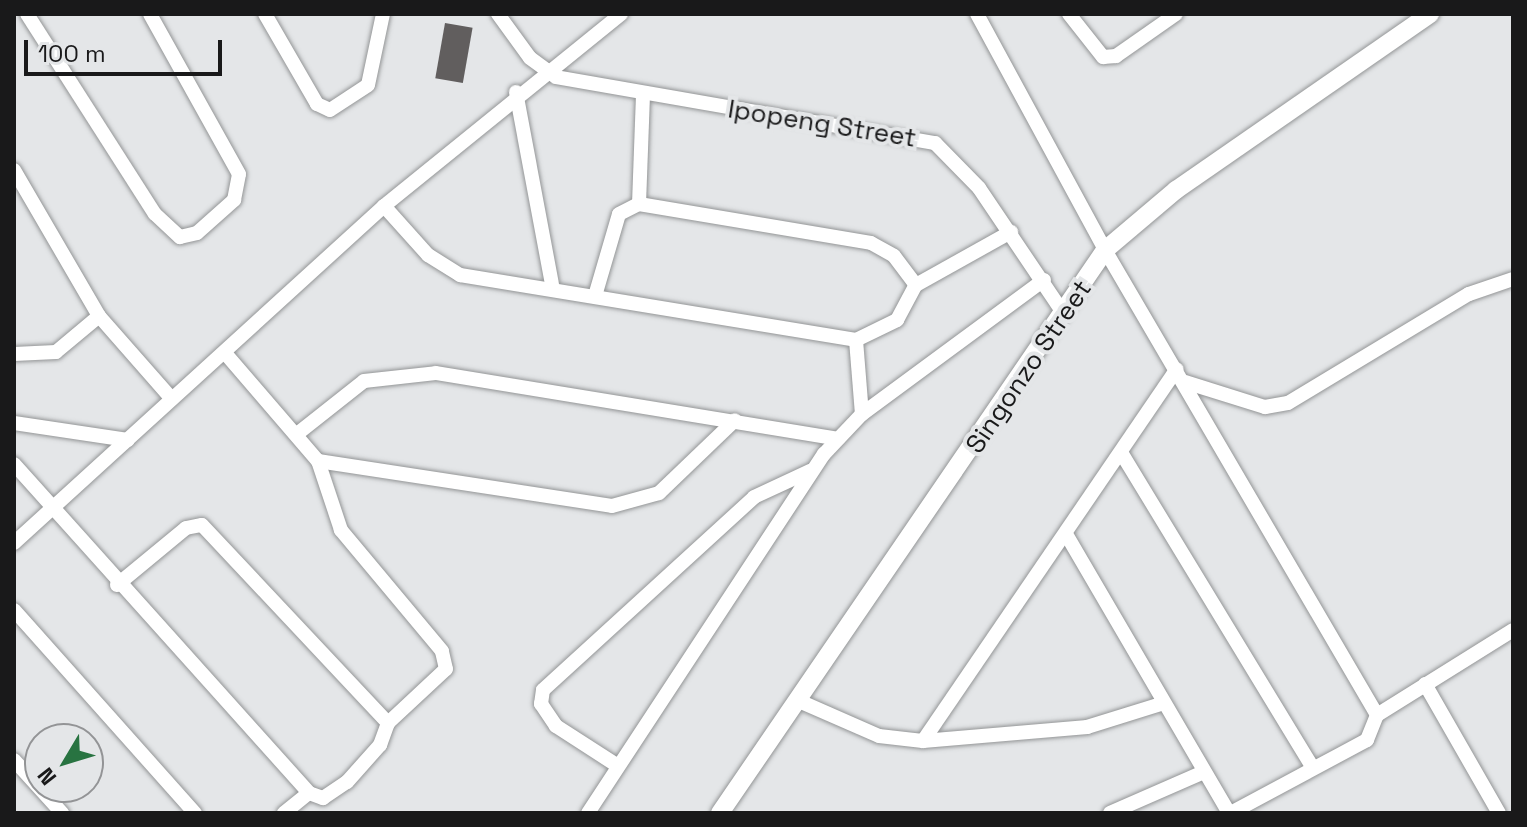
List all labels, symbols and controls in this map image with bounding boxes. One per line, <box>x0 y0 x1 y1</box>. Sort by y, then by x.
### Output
scale bar <box>28 24 226 74</box>
text: 100 m <box>38 38 106 69</box>
street label: Ipopeng Street <box>726 94 918 154</box>
street label: Singonzo Street <box>960 274 1098 460</box>
north arrow <box>24 723 104 803</box>
text: N <box>31 762 62 791</box>

